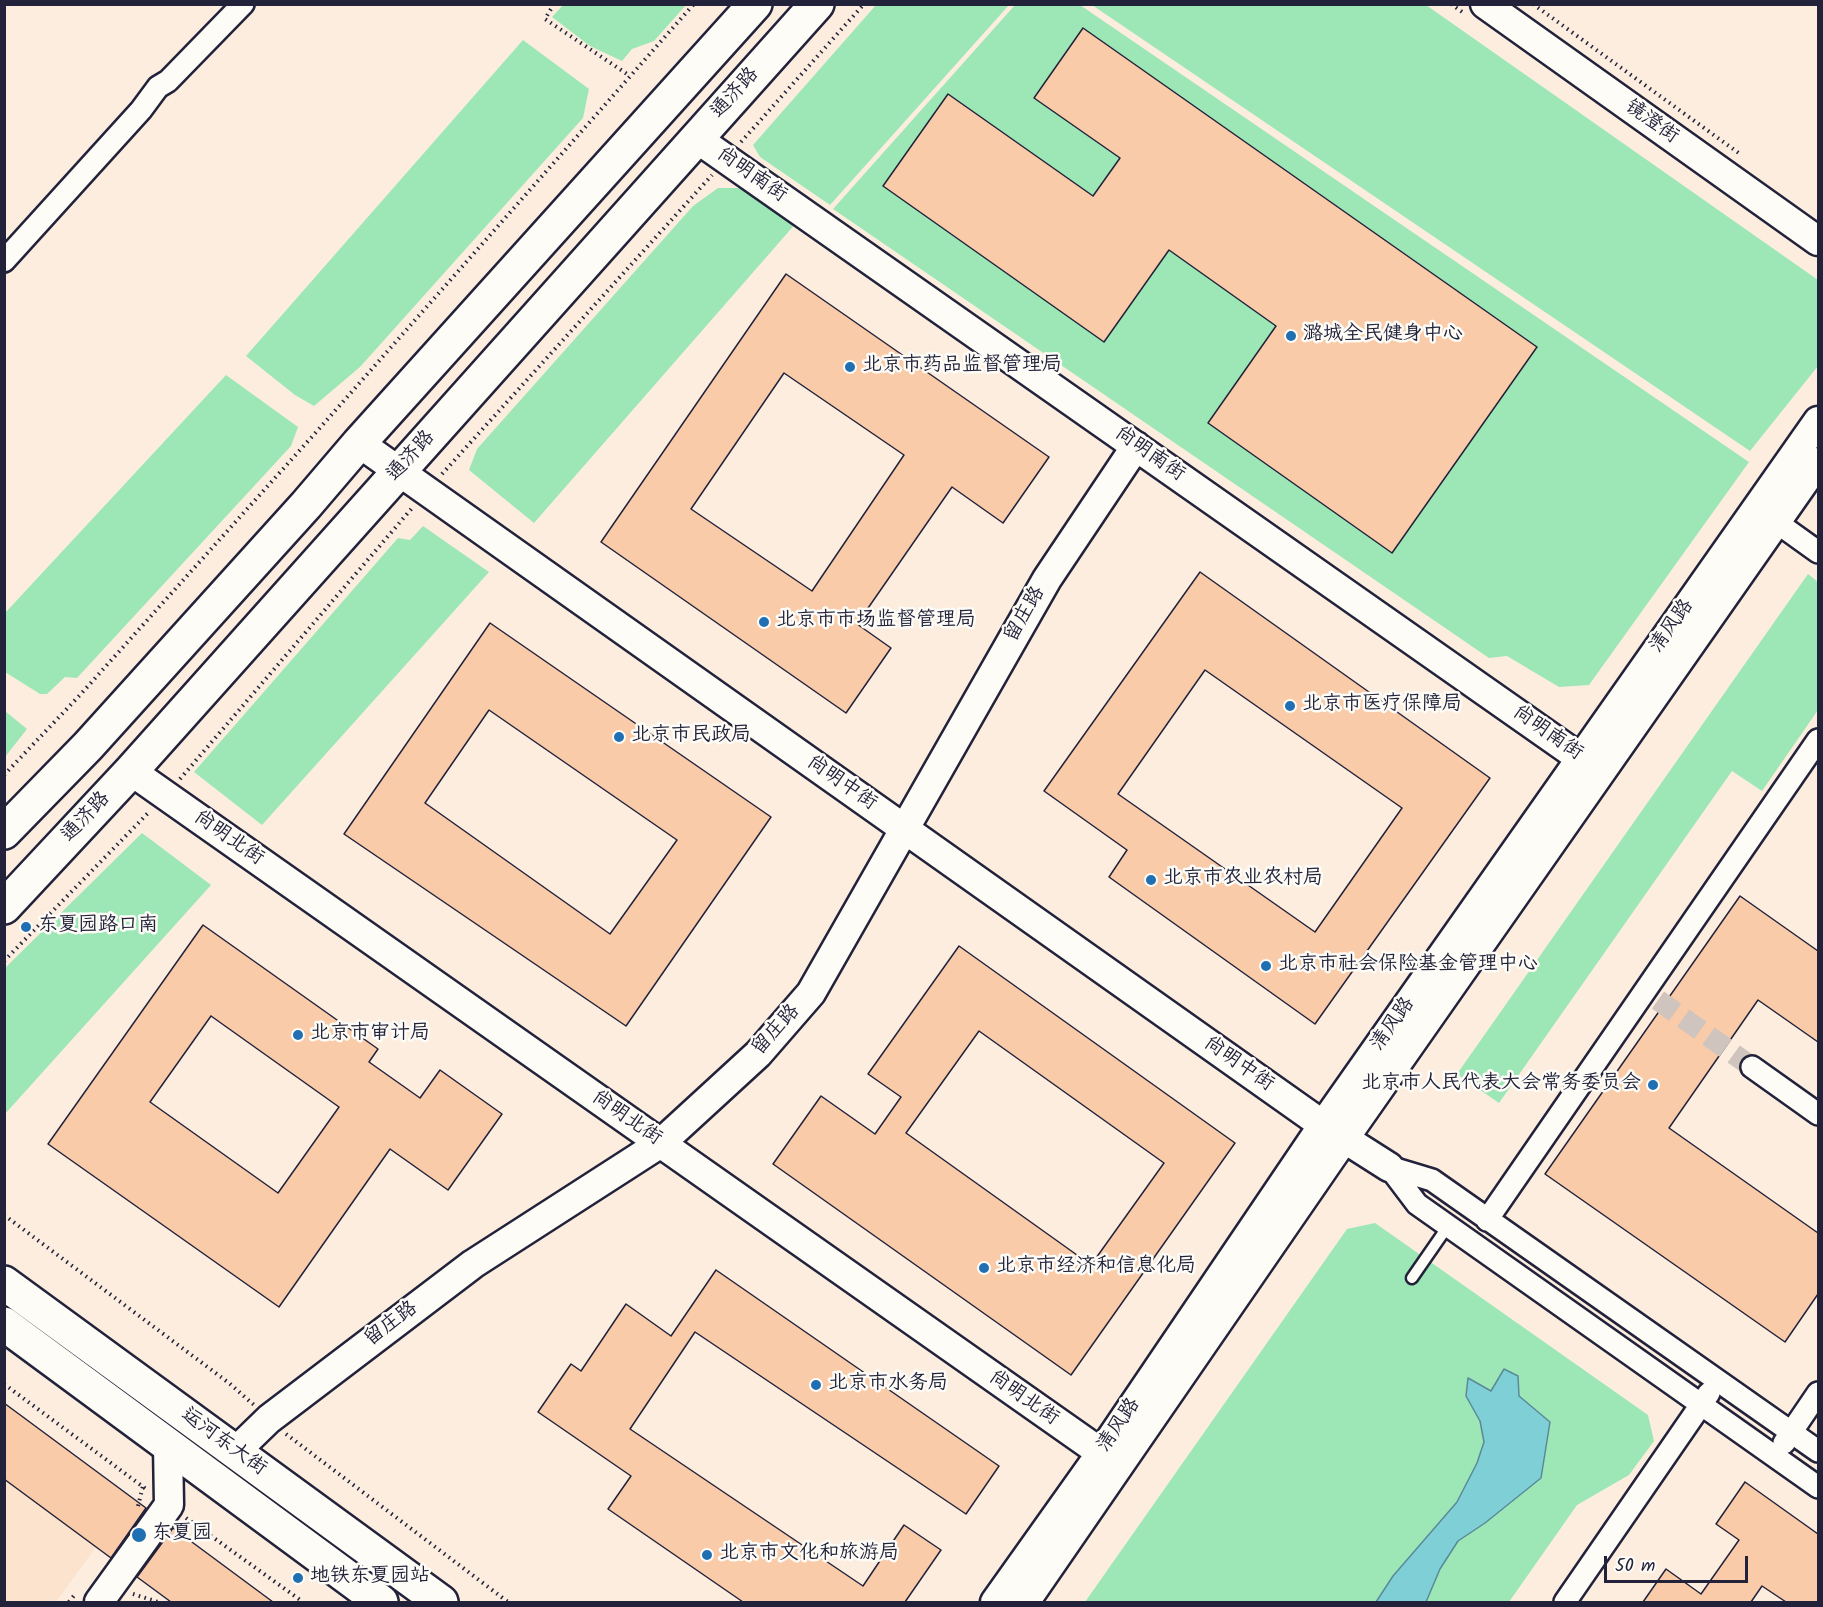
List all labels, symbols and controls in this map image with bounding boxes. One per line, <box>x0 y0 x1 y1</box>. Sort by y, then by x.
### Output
street label: 通济路 <box>707 64 765 124</box>
street label: 镜澄街 <box>1620 96 1682 150</box>
street label: 尚明南街 <box>711 143 791 209</box>
place label: 潞城全民健身中心 <box>1303 324 1463 348</box>
marker: 潞城全民健身中心 <box>1284 329 1298 343</box>
place label: 北京市药品监督管理局 <box>862 355 1062 379</box>
marker: 北京市药品监督管理局 <box>843 360 857 374</box>
street label: 尚明南街 <box>1109 422 1189 488</box>
street label: 通济路 <box>383 427 441 487</box>
street label: 留庄路 <box>1001 583 1051 647</box>
street label: 清风路 <box>1646 596 1700 658</box>
place label: 北京市市场监督管理局 <box>776 610 976 634</box>
marker: 北京市市场监督管理局 <box>757 615 771 629</box>
place label: 北京市医疗保障局 <box>1302 694 1462 718</box>
marker: 北京市医疗保障局 <box>1283 699 1297 713</box>
street label: 尚明南街 <box>1507 701 1587 767</box>
place label: 北京市民政局 <box>631 725 751 749</box>
marker: 北京市民政局 <box>612 730 626 744</box>
street label: 尚明中街 <box>801 751 881 817</box>
street label: 通济路 <box>58 788 116 848</box>
street label: 尚明北街 <box>188 806 268 872</box>
place label: 北京市农业农村局 <box>1163 868 1323 892</box>
marker: 北京市农业农村局 <box>1144 873 1158 887</box>
place label: 东夏园路口南 <box>38 915 158 939</box>
marker: 东夏园路口南 <box>19 920 33 934</box>
place label: 北京市社会保险基金管理中心 <box>1278 954 1538 978</box>
marker: 北京市社会保险基金管理中心 <box>1259 959 1273 973</box>
street label: 清风路 <box>1367 994 1421 1056</box>
street label: 留庄路 <box>748 1001 806 1061</box>
place label: 北京市审计局 <box>310 1023 430 1047</box>
marker: 北京市审计局 <box>291 1028 305 1042</box>
street label: 尚明中街 <box>1198 1032 1278 1098</box>
place label: 北京市人民代表大会常务委员会 <box>1361 1073 1641 1097</box>
marker: 北京市人民代表大会常务委员会 <box>1646 1078 1660 1092</box>
street label: 尚明北街 <box>586 1086 666 1152</box>
place label: 北京市经济和信息化局 <box>996 1256 1196 1280</box>
marker: 北京市经济和信息化局 <box>977 1261 991 1275</box>
street label: 留庄路 <box>361 1297 423 1353</box>
street label: 尚明北街 <box>983 1366 1063 1432</box>
place label: 北京市水务局 <box>828 1373 948 1397</box>
marker: 北京市水务局 <box>809 1378 823 1392</box>
street label: 清风路 <box>1093 1394 1147 1458</box>
street label: 运河东大街 <box>175 1404 271 1482</box>
place label: 东夏园 <box>152 1523 212 1547</box>
marker: 东夏园 <box>130 1526 148 1544</box>
place label: 北京市文化和旅游局 <box>719 1543 899 1567</box>
scale bar <box>1607 1544 1751 1582</box>
marker: 北京市文化和旅游局 <box>700 1548 714 1562</box>
text: 50 m <box>1615 1552 1655 1581</box>
place label: 地铁东夏园站 <box>310 1566 430 1590</box>
marker: 地铁东夏园站 <box>291 1571 305 1585</box>

